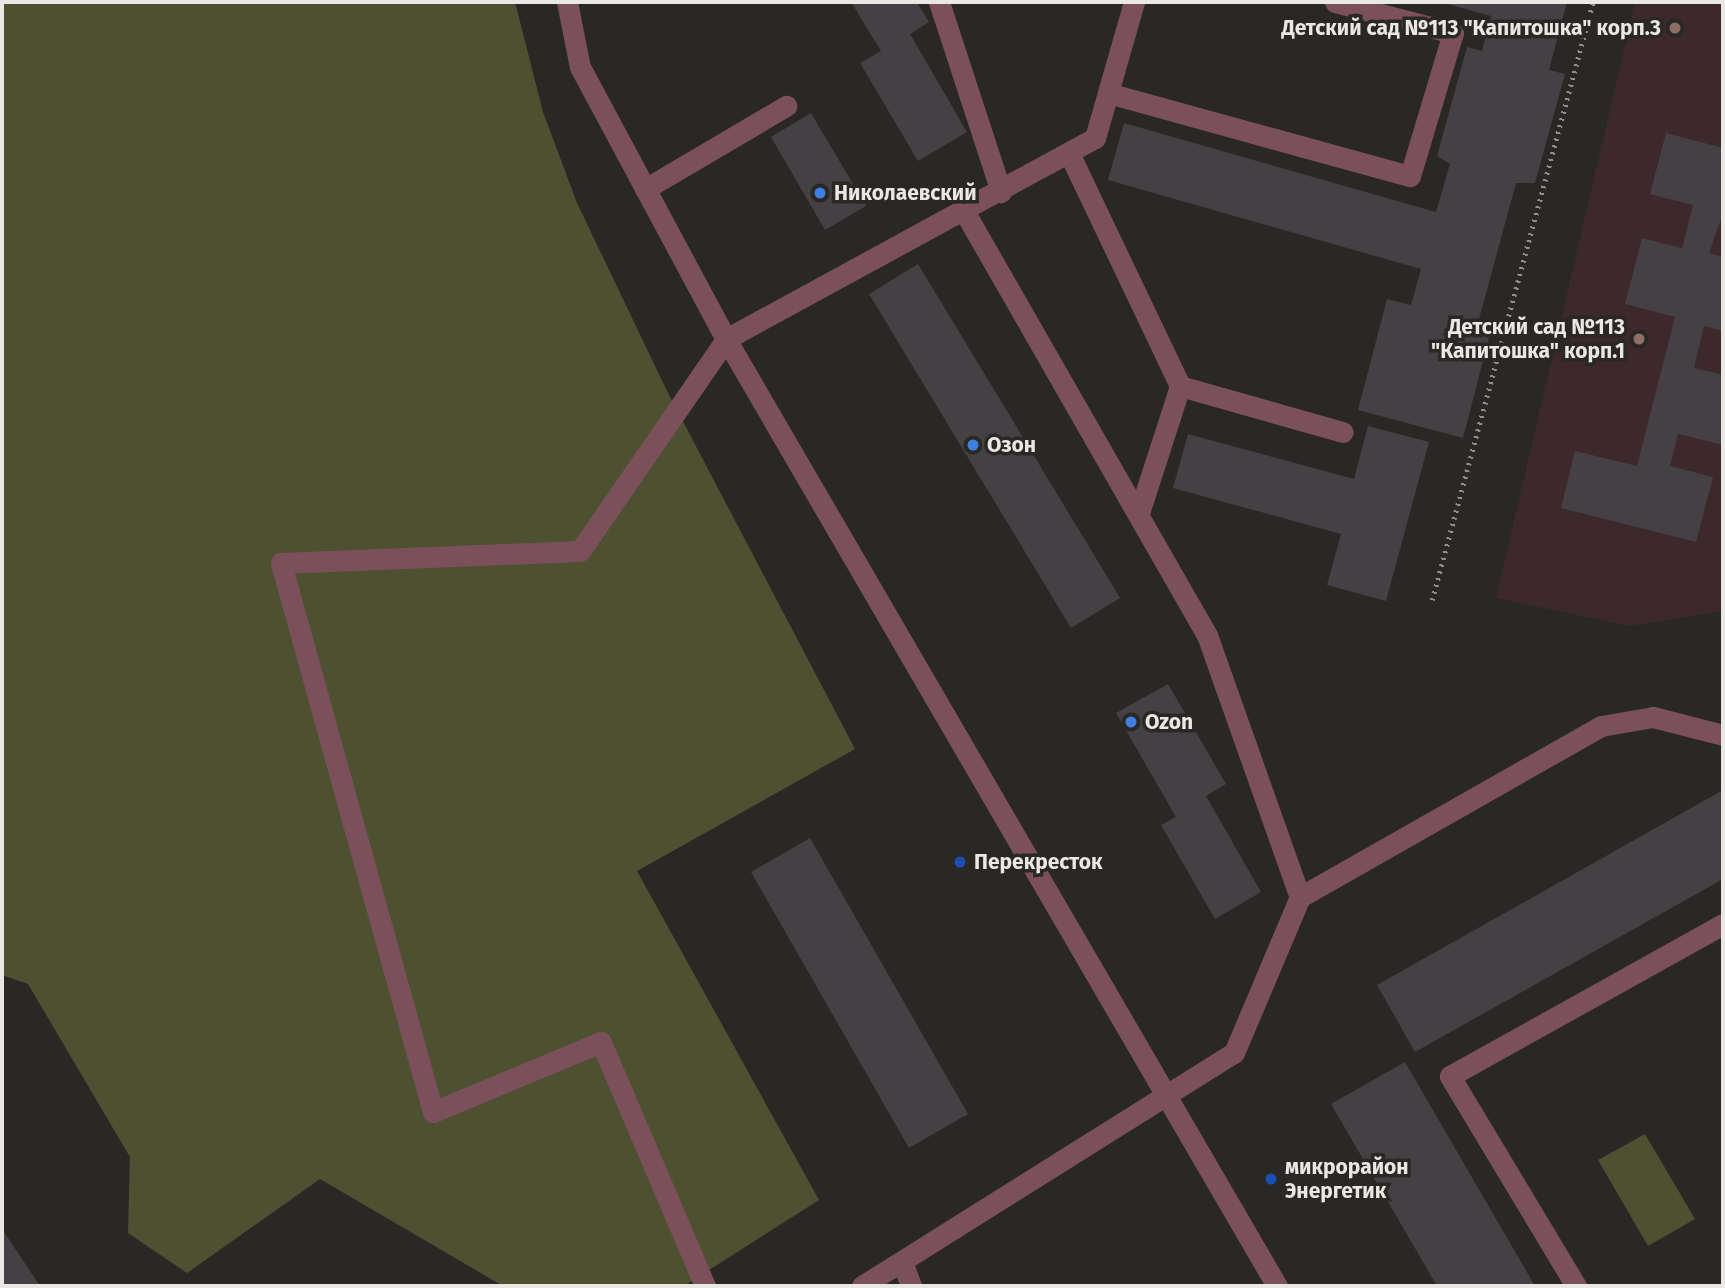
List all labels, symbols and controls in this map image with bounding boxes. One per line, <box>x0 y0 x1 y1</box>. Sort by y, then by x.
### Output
place label: Детский сад №113 "Капитошка" корп.3 <box>1282 15 1661 41</box>
marker: Детский сад №113 "Капитошка" корп.3 <box>1667 20 1683 36</box>
place label: Николаевский <box>834 180 977 206</box>
marker: Николаевский <box>812 185 828 201</box>
place label: Детский сад №113 "Капитошка" корп.1 <box>1431 314 1625 364</box>
marker: Детский сад №113 "Капитошка" корп.1 <box>1631 331 1647 347</box>
place label: Озон <box>987 432 1036 458</box>
marker: Озон <box>965 437 981 453</box>
place label: Ozon <box>1145 709 1193 735</box>
marker: Ozon <box>1123 714 1139 730</box>
place label: Перекресток <box>974 849 1103 875</box>
marker: Перекресток <box>952 854 968 870</box>
place label: микрорайон Энергетик <box>1285 1154 1409 1204</box>
marker: микрорайон Энергетик <box>1263 1171 1279 1187</box>

